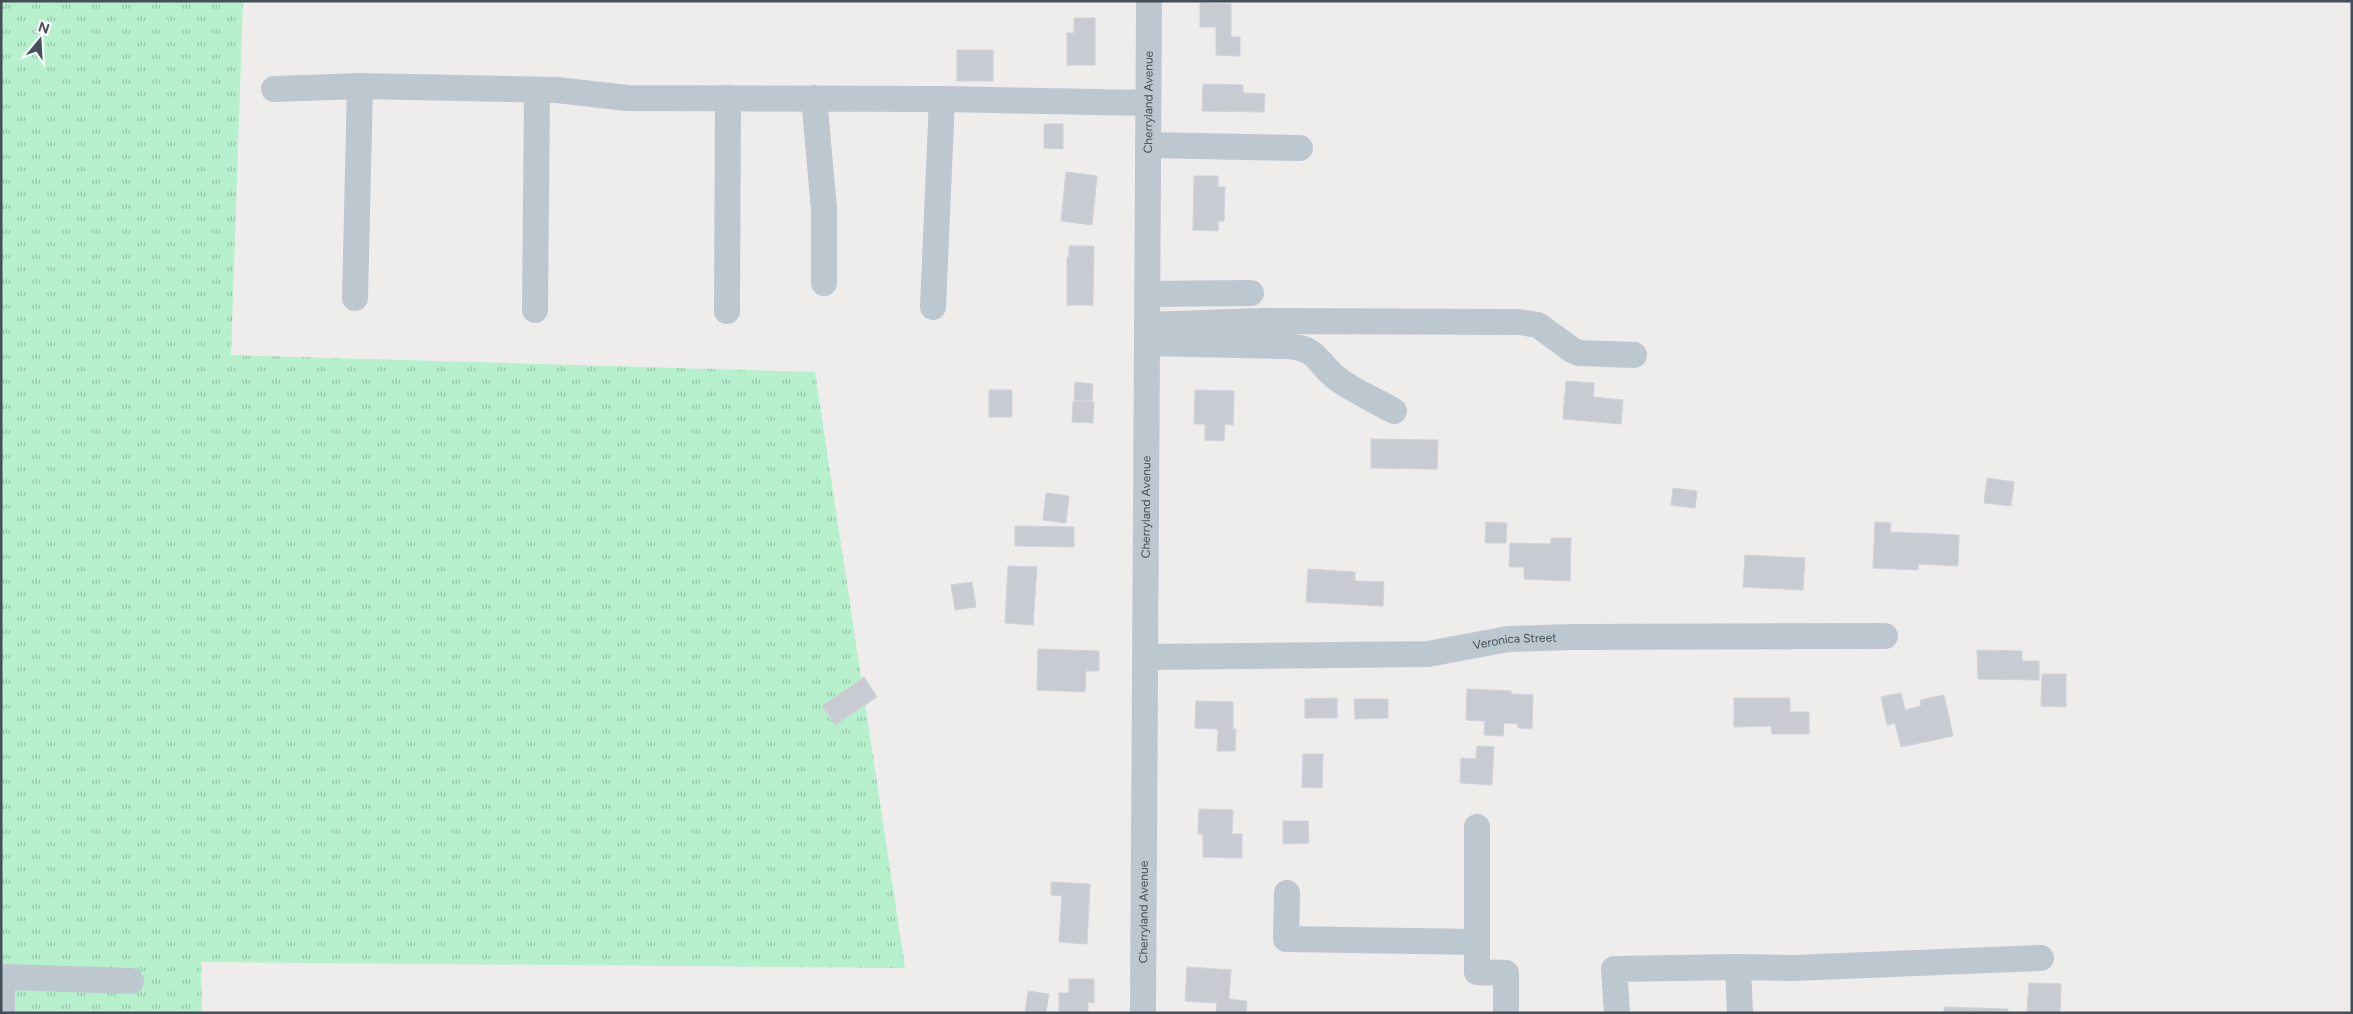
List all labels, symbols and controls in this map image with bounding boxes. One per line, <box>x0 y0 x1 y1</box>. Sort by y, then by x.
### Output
north arrow <box>15 15 65 65</box>
text: N <box>36 18 52 38</box>
street label: Cherryland Avenue <box>1141 50 1156 153</box>
street label: Cherryland Avenue <box>1139 455 1153 558</box>
street label: Veronica Street <box>1472 630 1557 652</box>
street label: Cherryland Avenue <box>1136 860 1151 963</box>

